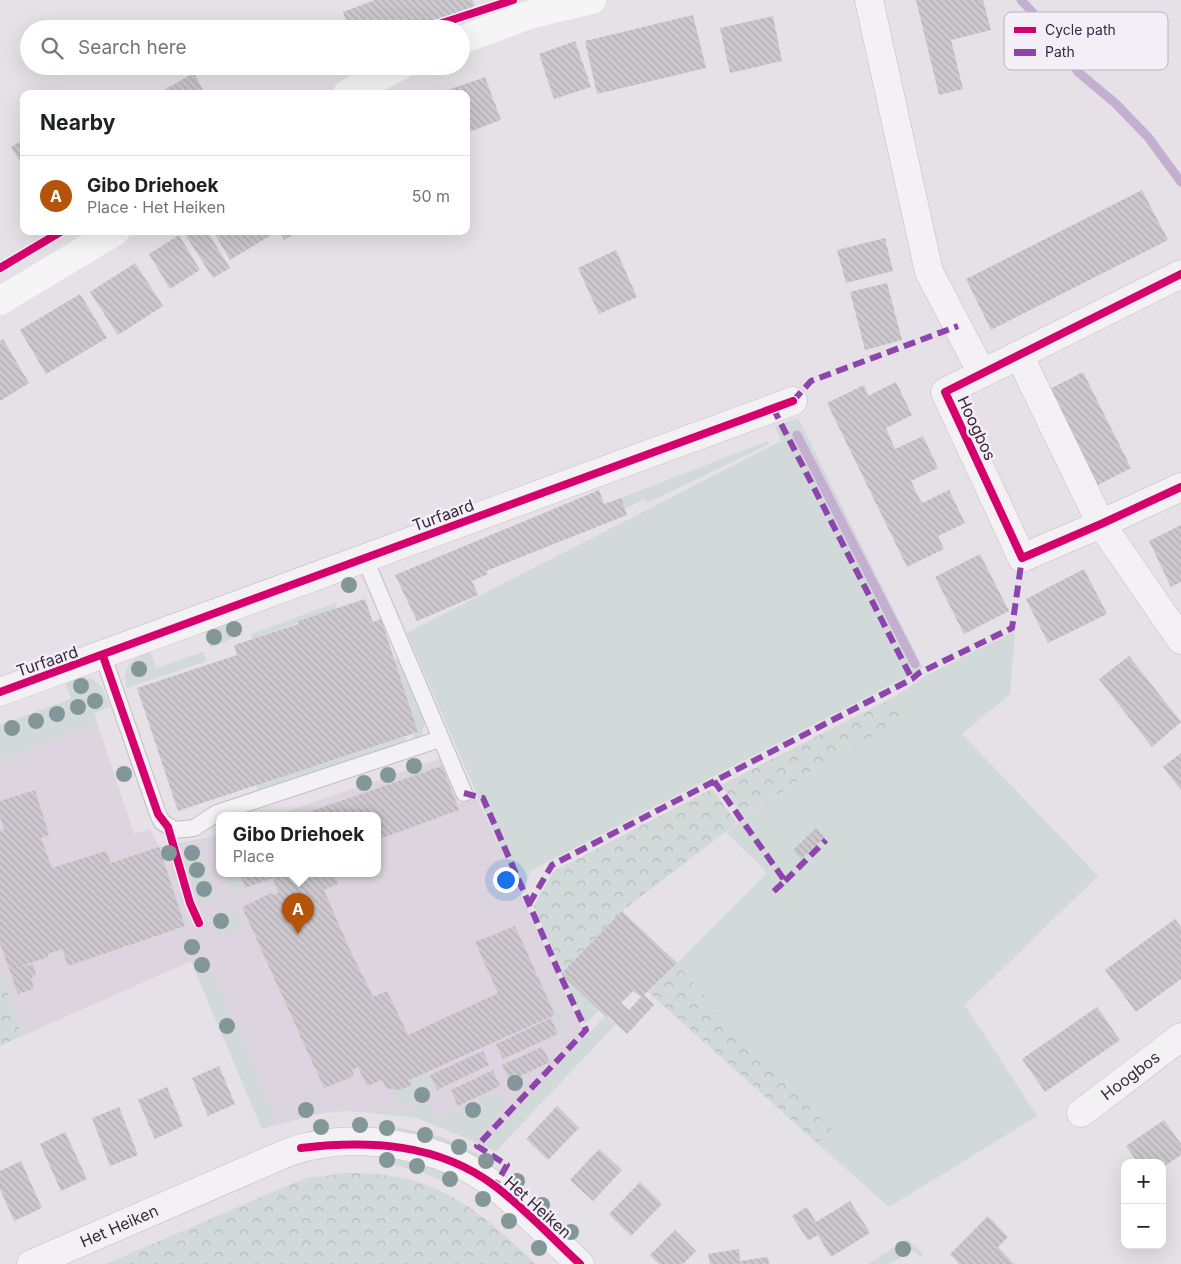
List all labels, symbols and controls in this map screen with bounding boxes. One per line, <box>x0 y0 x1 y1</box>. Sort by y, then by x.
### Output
legend <box>1004 12 1168 70</box>
search box <box>20 20 470 75</box>
text: Cycle path <box>1045 21 1116 38</box>
icon: search <box>38 34 66 62</box>
text: Search here <box>78 36 187 59</box>
text: Path <box>1045 43 1075 60</box>
text: Nearby <box>40 110 115 135</box>
text: Gibo Driehoek <box>87 174 218 197</box>
text: A <box>50 186 62 206</box>
text: 50 m <box>412 186 450 206</box>
text: Place · Het Heiken <box>87 197 225 217</box>
street label: Hoogbos <box>953 393 1001 463</box>
street label: Turfaard <box>409 495 477 535</box>
street label: Turfaard <box>13 641 81 681</box>
popup <box>216 812 381 877</box>
text: Gibo Driehoek <box>233 823 364 846</box>
text: Place <box>233 846 274 866</box>
your location <box>493 867 519 893</box>
pin: A <box>282 893 314 934</box>
street label: Hoogbos <box>1097 1047 1164 1104</box>
map controls <box>1121 1159 1166 1249</box>
button: + <box>1121 1159 1166 1204</box>
street label: Het Heiken <box>500 1172 576 1242</box>
street label: Het Heiken <box>77 1200 161 1252</box>
button: − <box>1121 1204 1166 1249</box>

